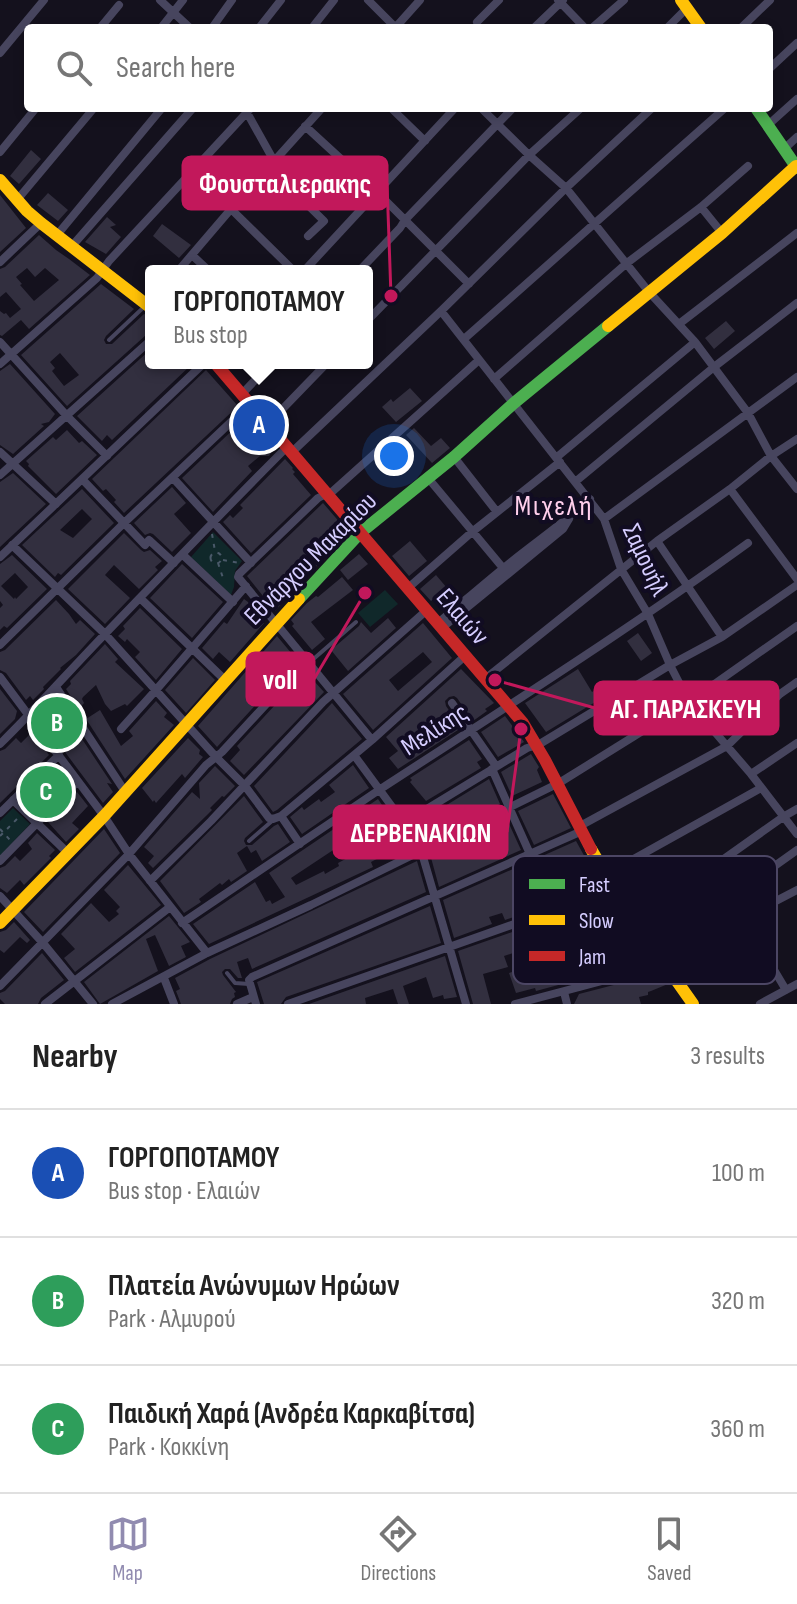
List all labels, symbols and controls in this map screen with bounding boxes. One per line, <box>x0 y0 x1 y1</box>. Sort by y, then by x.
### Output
search box <box>24 24 773 112</box>
icon: search <box>52 46 96 90</box>
text: Search here <box>116 50 235 86</box>
callout: Φουσταλιερακης <box>183 157 387 209</box>
text: Φουσταλιερακης <box>199 168 371 201</box>
popup <box>145 265 373 369</box>
text: ΓΟΡΓΟΠΟΤΑΜΟΥ <box>173 284 345 320</box>
text: Bus stop <box>173 320 248 351</box>
pin: A <box>233 395 285 455</box>
your location <box>374 436 414 476</box>
street label: Εθνάρχου Μακαρίου <box>238 486 384 632</box>
district label: Μιχελή <box>514 490 594 523</box>
street label: Σαμουήλ <box>615 519 675 602</box>
street label: Ελαιών <box>429 583 495 651</box>
callout: voll <box>247 653 314 705</box>
text: voll <box>262 664 298 697</box>
callout: ΑΓ. ΠΑΡΑΣΚΕΥΗ <box>595 682 778 734</box>
pin: B <box>31 693 83 753</box>
text: ΑΓ. ΠΑΡΑΣΚΕΥΗ <box>610 693 761 726</box>
street label: Μελίκης <box>396 697 474 763</box>
pin: C <box>20 762 72 822</box>
callout: ΔΕΡΒΕΝΑΚΙΩΝ <box>334 806 507 858</box>
text: ΔΕΡΒΕΝΑΚΙΩΝ <box>351 817 491 850</box>
legend <box>513 856 777 984</box>
text: Fast <box>579 872 610 899</box>
text: Slow <box>579 908 614 935</box>
text: Jam <box>578 944 606 971</box>
text: Nearby <box>32 1036 118 1077</box>
text: 3 results <box>690 1041 765 1072</box>
text: ΓΟΡΓΟΠΟΤΑΜΟΥ <box>108 1140 279 1176</box>
text: A <box>52 1158 64 1189</box>
text: 100 m <box>712 1158 765 1189</box>
text: Bus stop · Ελαιών <box>108 1176 260 1207</box>
text: Πλατεία Ανώνυμων Ηρώων <box>108 1268 400 1304</box>
text: B <box>52 1286 64 1317</box>
text: 320 m <box>711 1286 765 1317</box>
text: Park · Αλμυρού <box>108 1304 236 1335</box>
text: Παιδική Χαρά (Ανδρέα Καρκαβίτσα) <box>108 1396 475 1432</box>
text: C <box>51 1414 65 1445</box>
text: 360 m <box>710 1414 765 1445</box>
text: Park · Κοκκίνη <box>108 1432 229 1463</box>
tab: Map <box>106 1512 150 1587</box>
tab: Directions <box>361 1512 436 1587</box>
tab: Saved <box>647 1512 691 1587</box>

